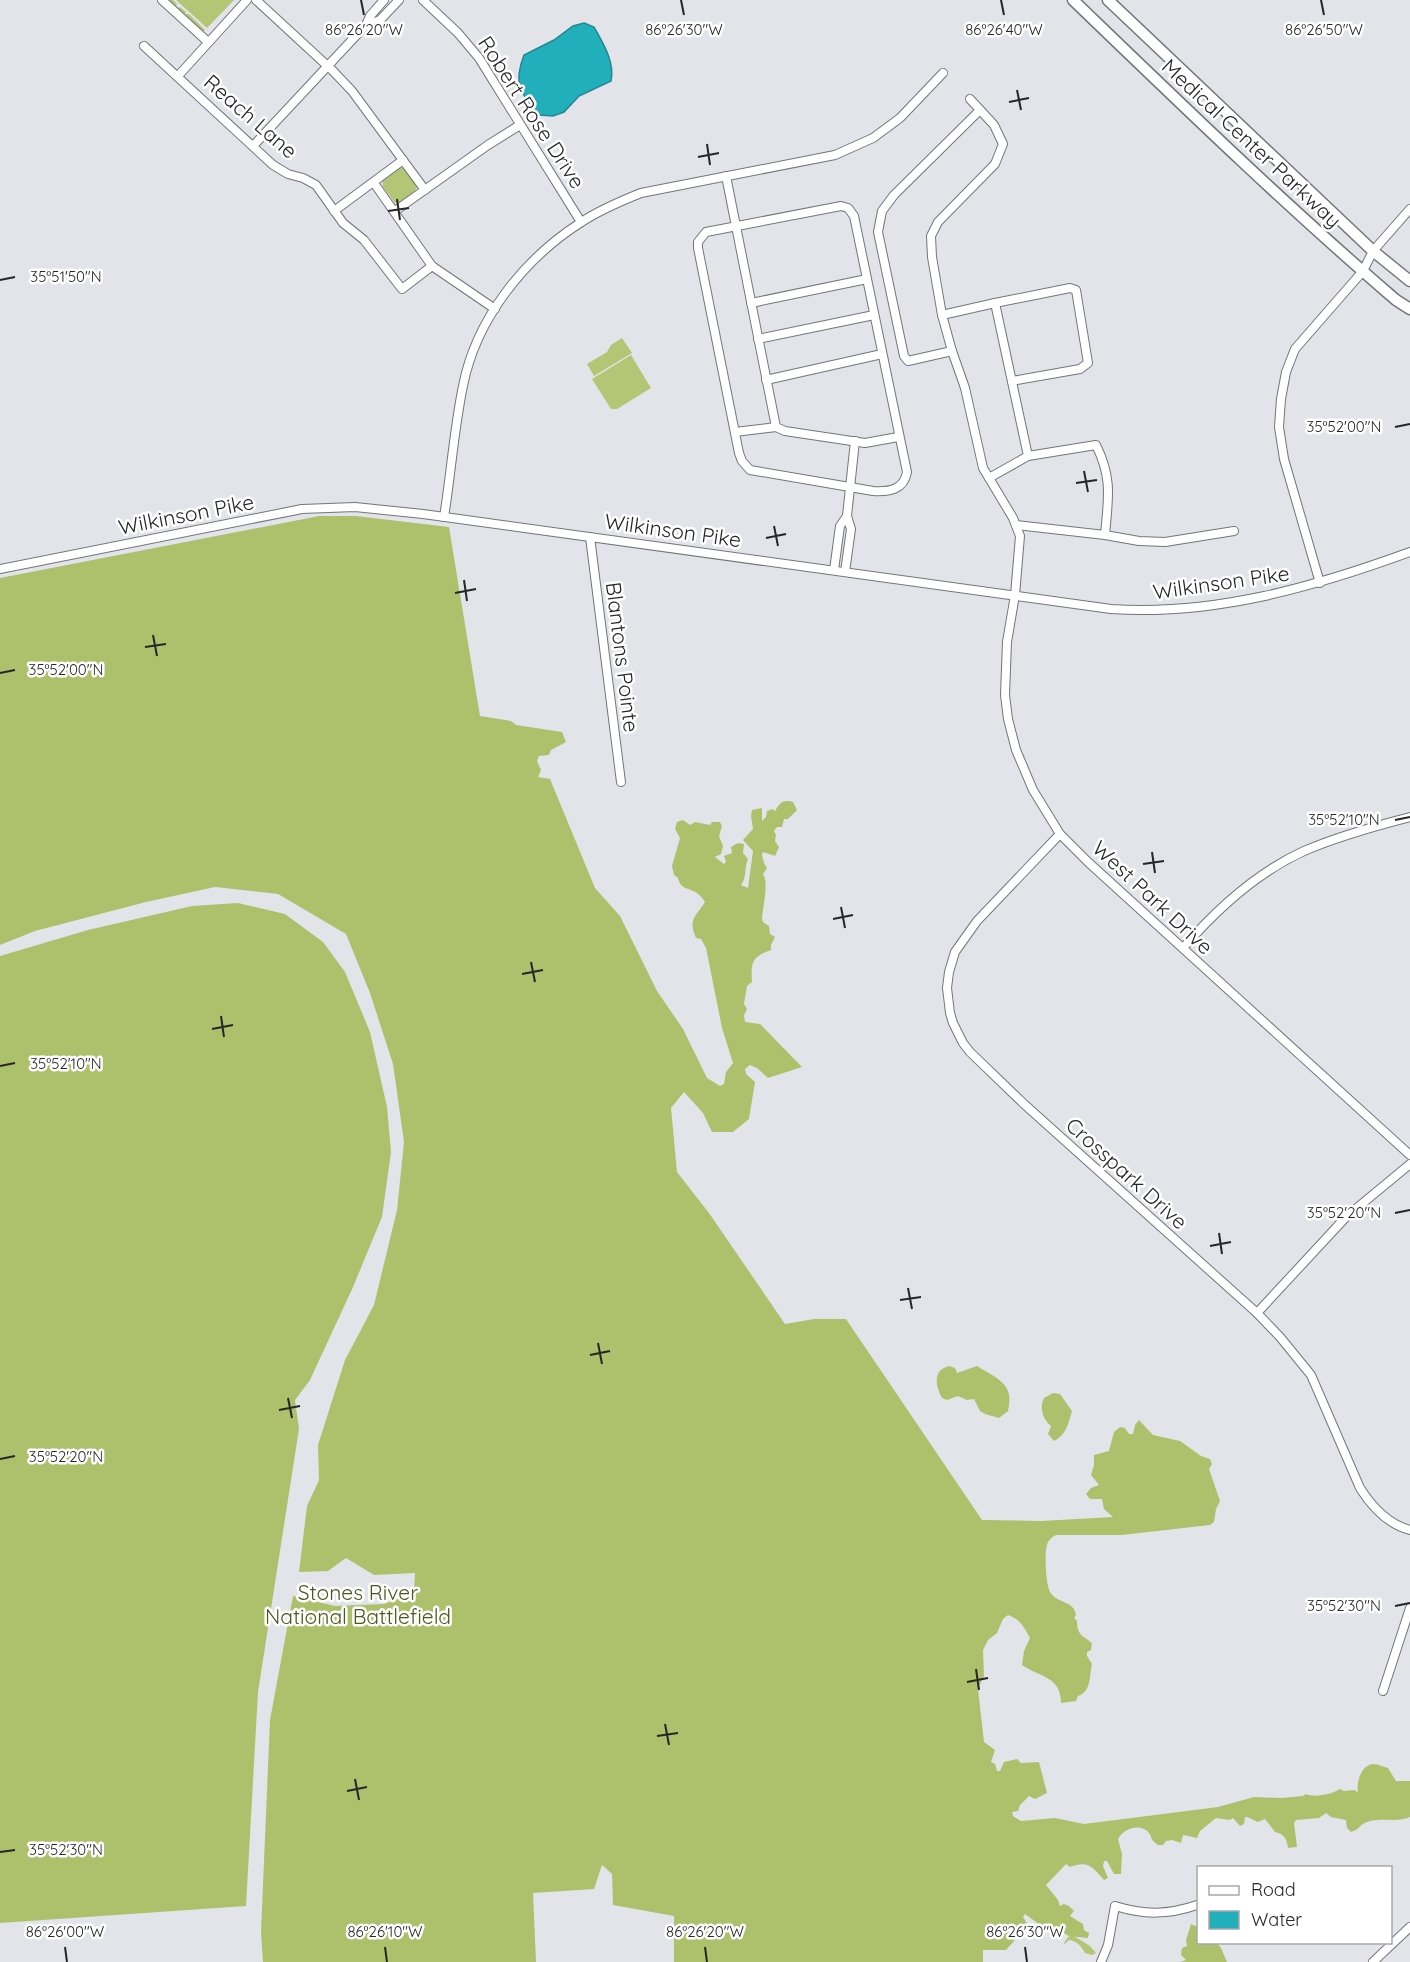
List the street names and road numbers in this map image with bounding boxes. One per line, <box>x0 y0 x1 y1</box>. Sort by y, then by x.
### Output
street label: Robert Rose Drive <box>473 31 591 193</box>
street label: Medical Center Parkway <box>1157 53 1347 233</box>
street label: Reach Lane <box>199 68 303 164</box>
street label: Wilkinson Pike <box>116 488 256 540</box>
street label: Wilkinson Pike <box>603 508 743 552</box>
street label: Wilkinson Pike <box>1151 560 1291 604</box>
street label: Blantons Pointe <box>601 580 645 734</box>
street label: West Park Drive <box>1087 835 1219 959</box>
street label: Crosspark Drive <box>1061 1112 1193 1234</box>

